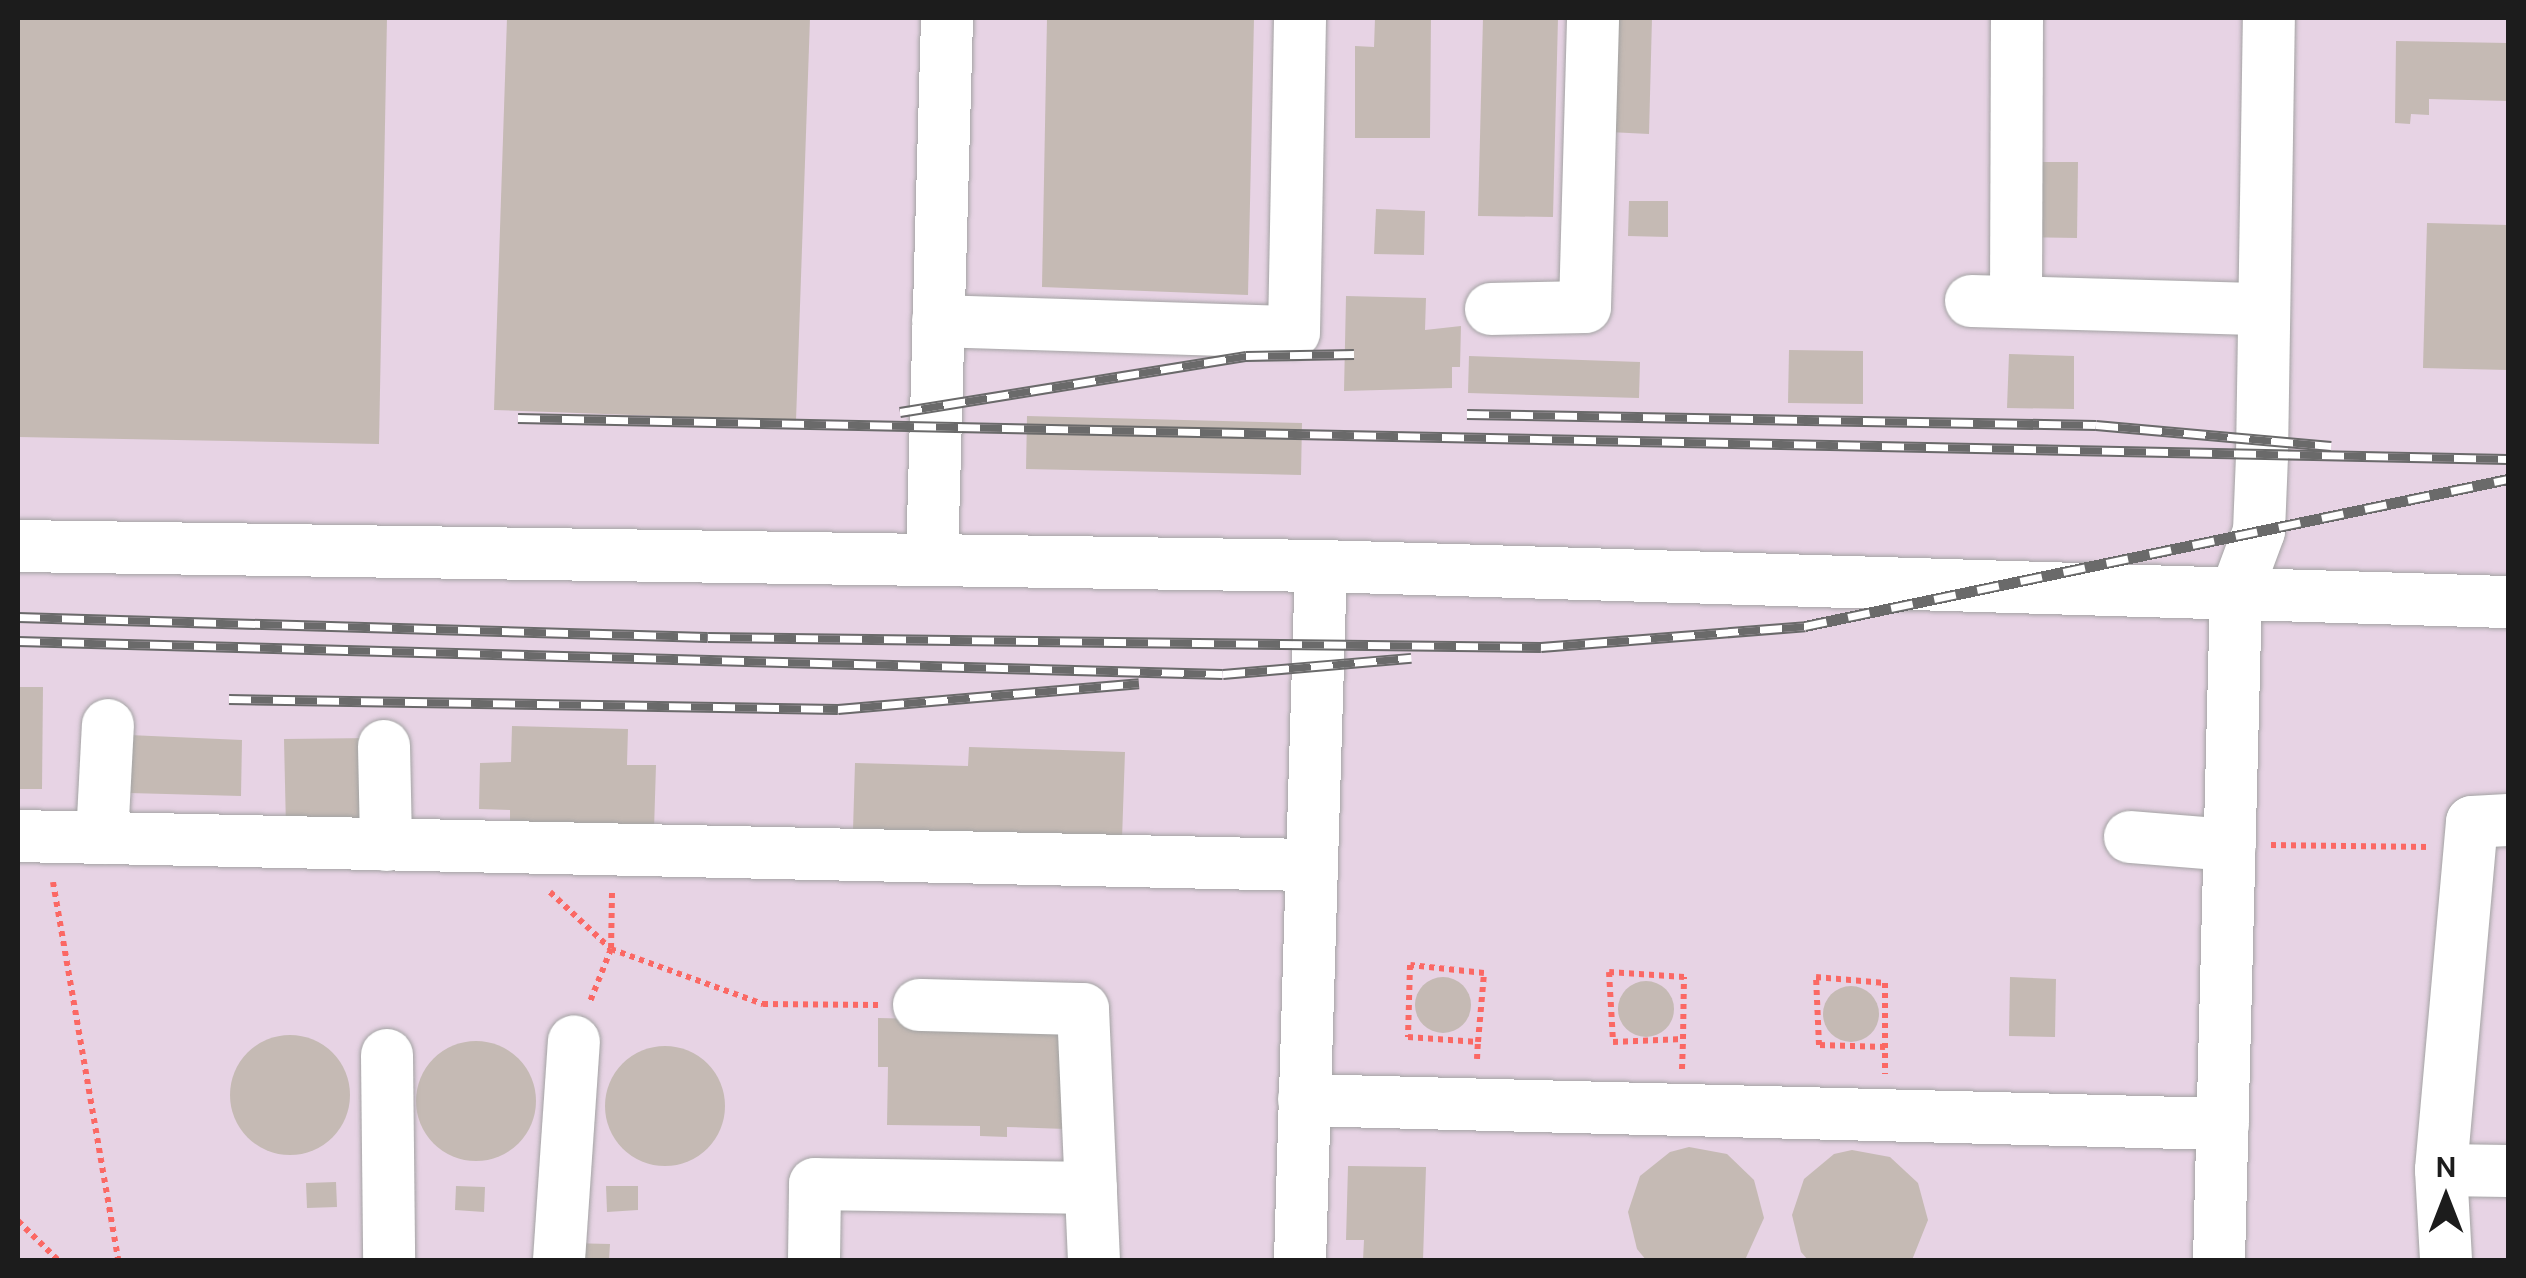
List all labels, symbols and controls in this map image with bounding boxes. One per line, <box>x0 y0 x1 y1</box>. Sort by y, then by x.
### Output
north arrow <box>2396 1148 2496 1248</box>
text: N <box>2436 1149 2456 1186</box>

